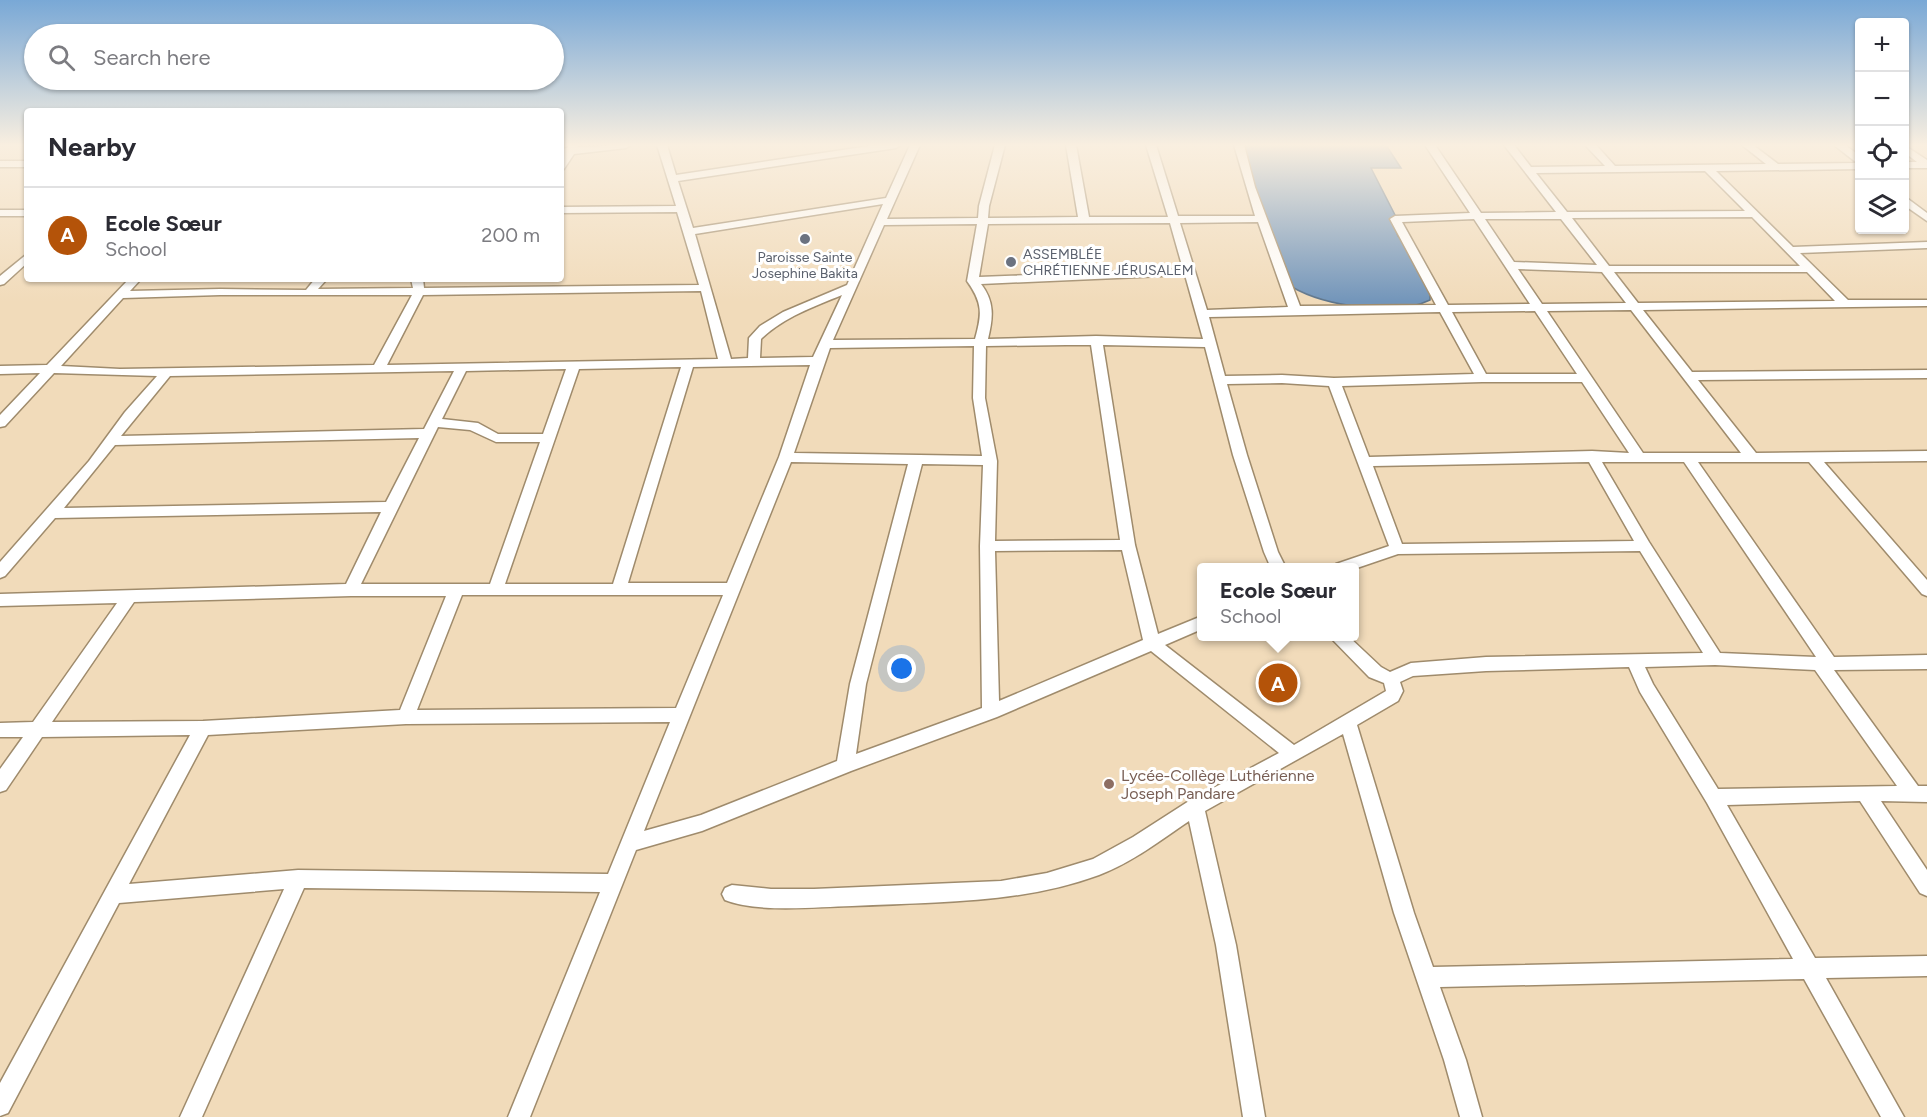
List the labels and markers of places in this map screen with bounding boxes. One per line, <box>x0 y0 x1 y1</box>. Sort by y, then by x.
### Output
marker: Paroisse Sainte Josephine Bakita <box>798 232 812 246</box>
place label: ASSEMBLÉE CHRÉTIENNE JÉRUSALEM <box>1023 246 1194 279</box>
place label: Paroisse Sainte Josephine Bakita <box>752 249 858 282</box>
marker: ASSEMBLÉE CHRÉTIENNE JÉRUSALEM <box>1004 255 1018 269</box>
pin: A <box>1258 660 1298 706</box>
place label: Lycée-Collège Luthérienne Joseph Pandare <box>1121 766 1315 803</box>
marker: Lycée-Collège Luthérienne Joseph Pandare <box>1102 777 1116 791</box>

